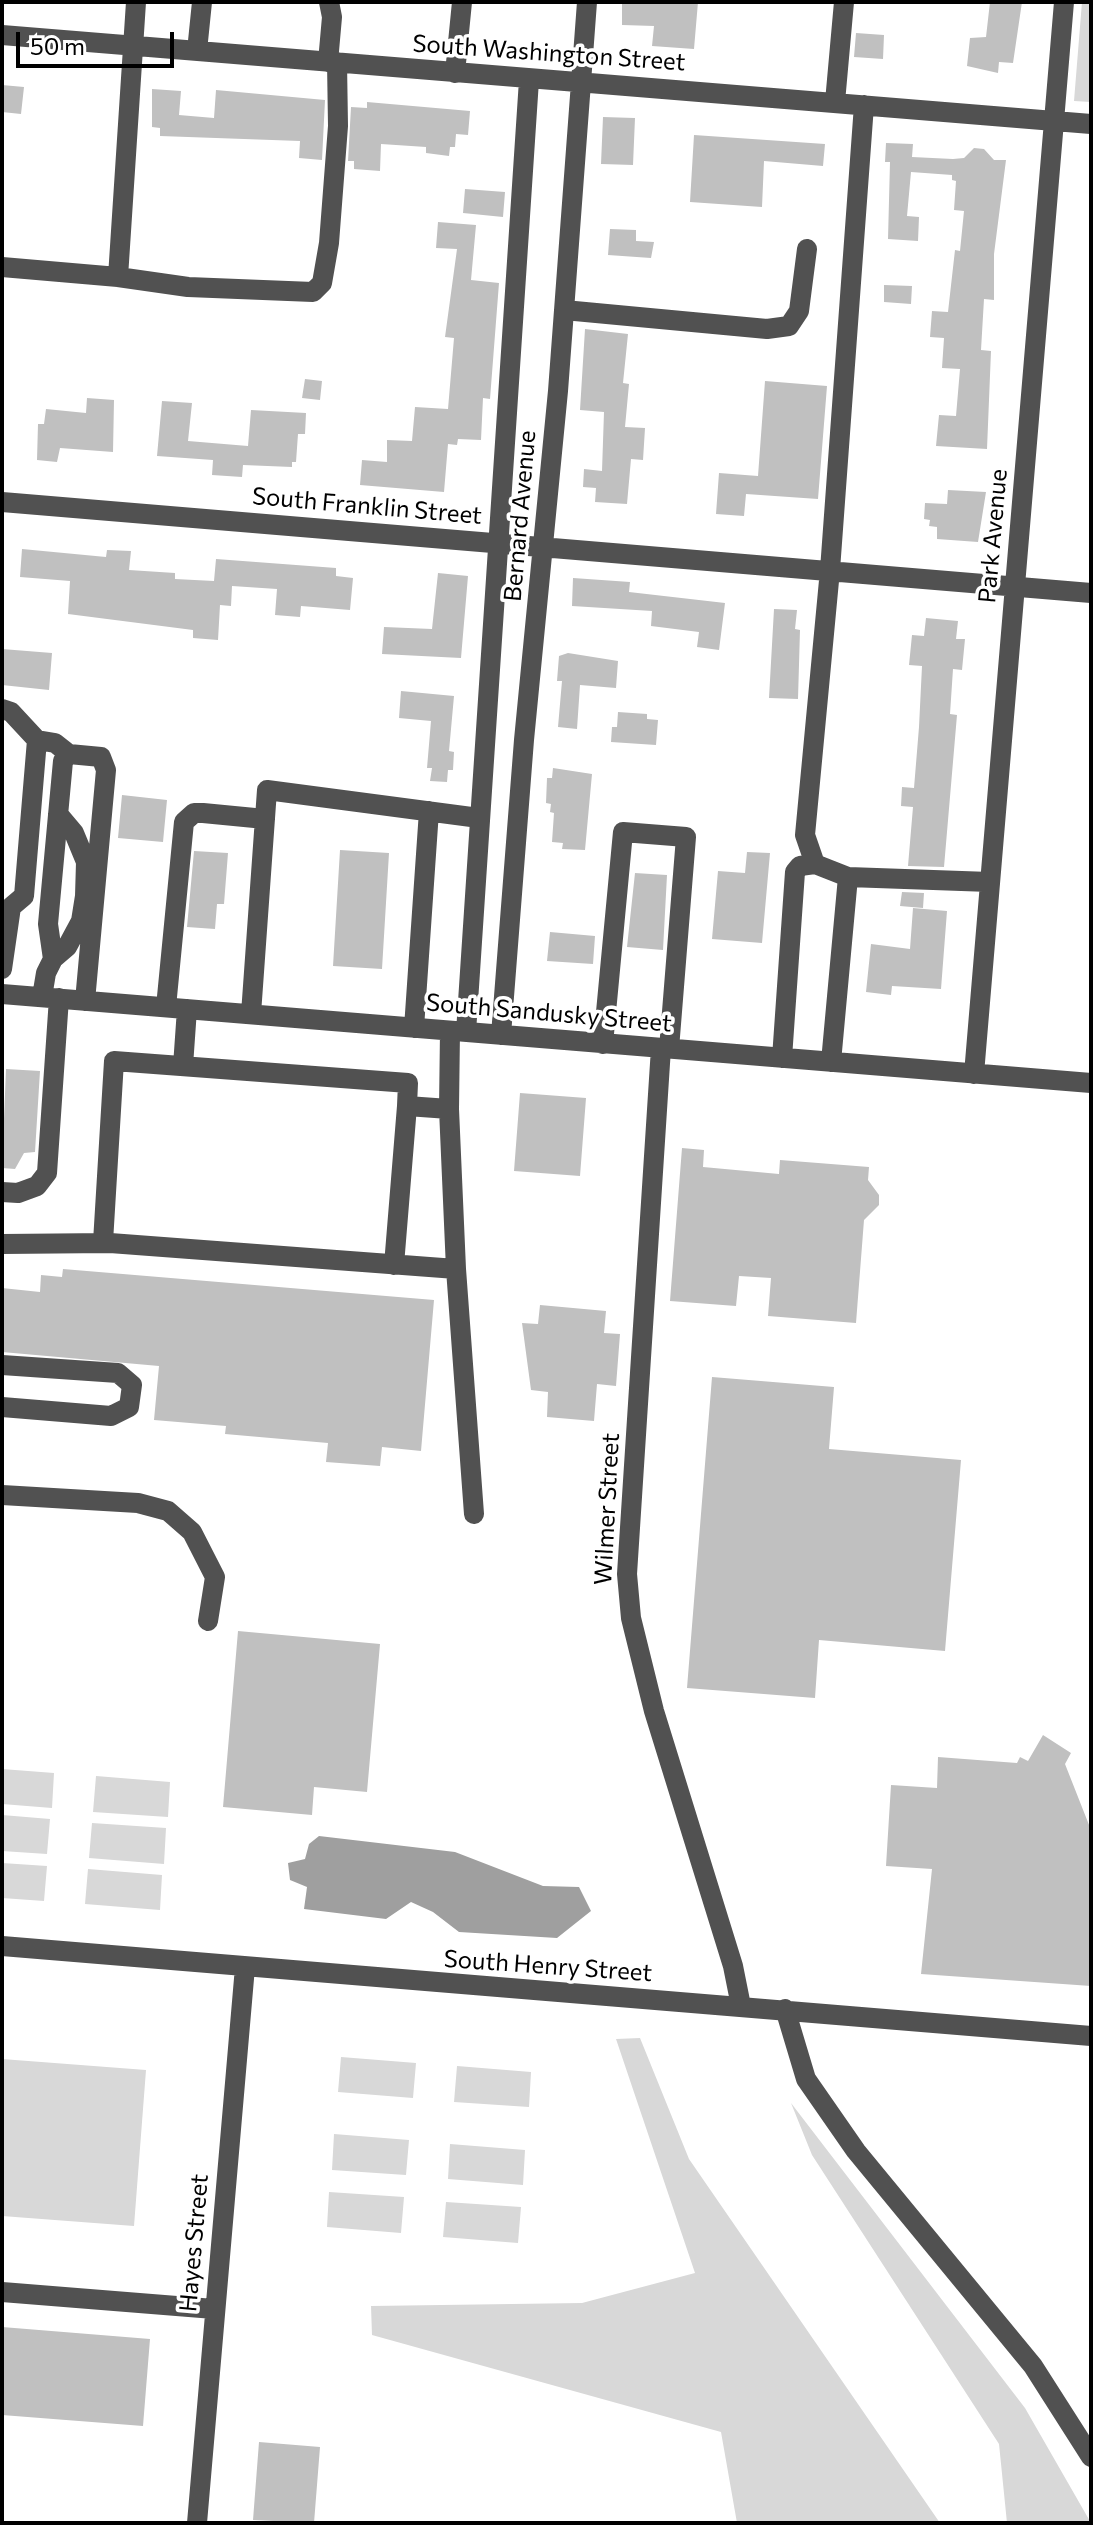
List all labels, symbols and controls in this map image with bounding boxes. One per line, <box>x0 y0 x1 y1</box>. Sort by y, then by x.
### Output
scale bar <box>20 16 178 66</box>
street label: South Washington Street <box>412 29 686 77</box>
text: 50 m <box>30 31 85 60</box>
street label: Bernard Avenue <box>498 429 542 603</box>
street label: Park Avenue <box>973 468 1013 604</box>
street label: South Franklin Street <box>251 482 483 530</box>
street label: South Sandusky Street <box>425 988 673 1038</box>
street label: Wilmer Street <box>589 1432 625 1586</box>
street label: South Henry Street <box>443 1944 653 1988</box>
street label: Hayes Street <box>174 2173 214 2313</box>

